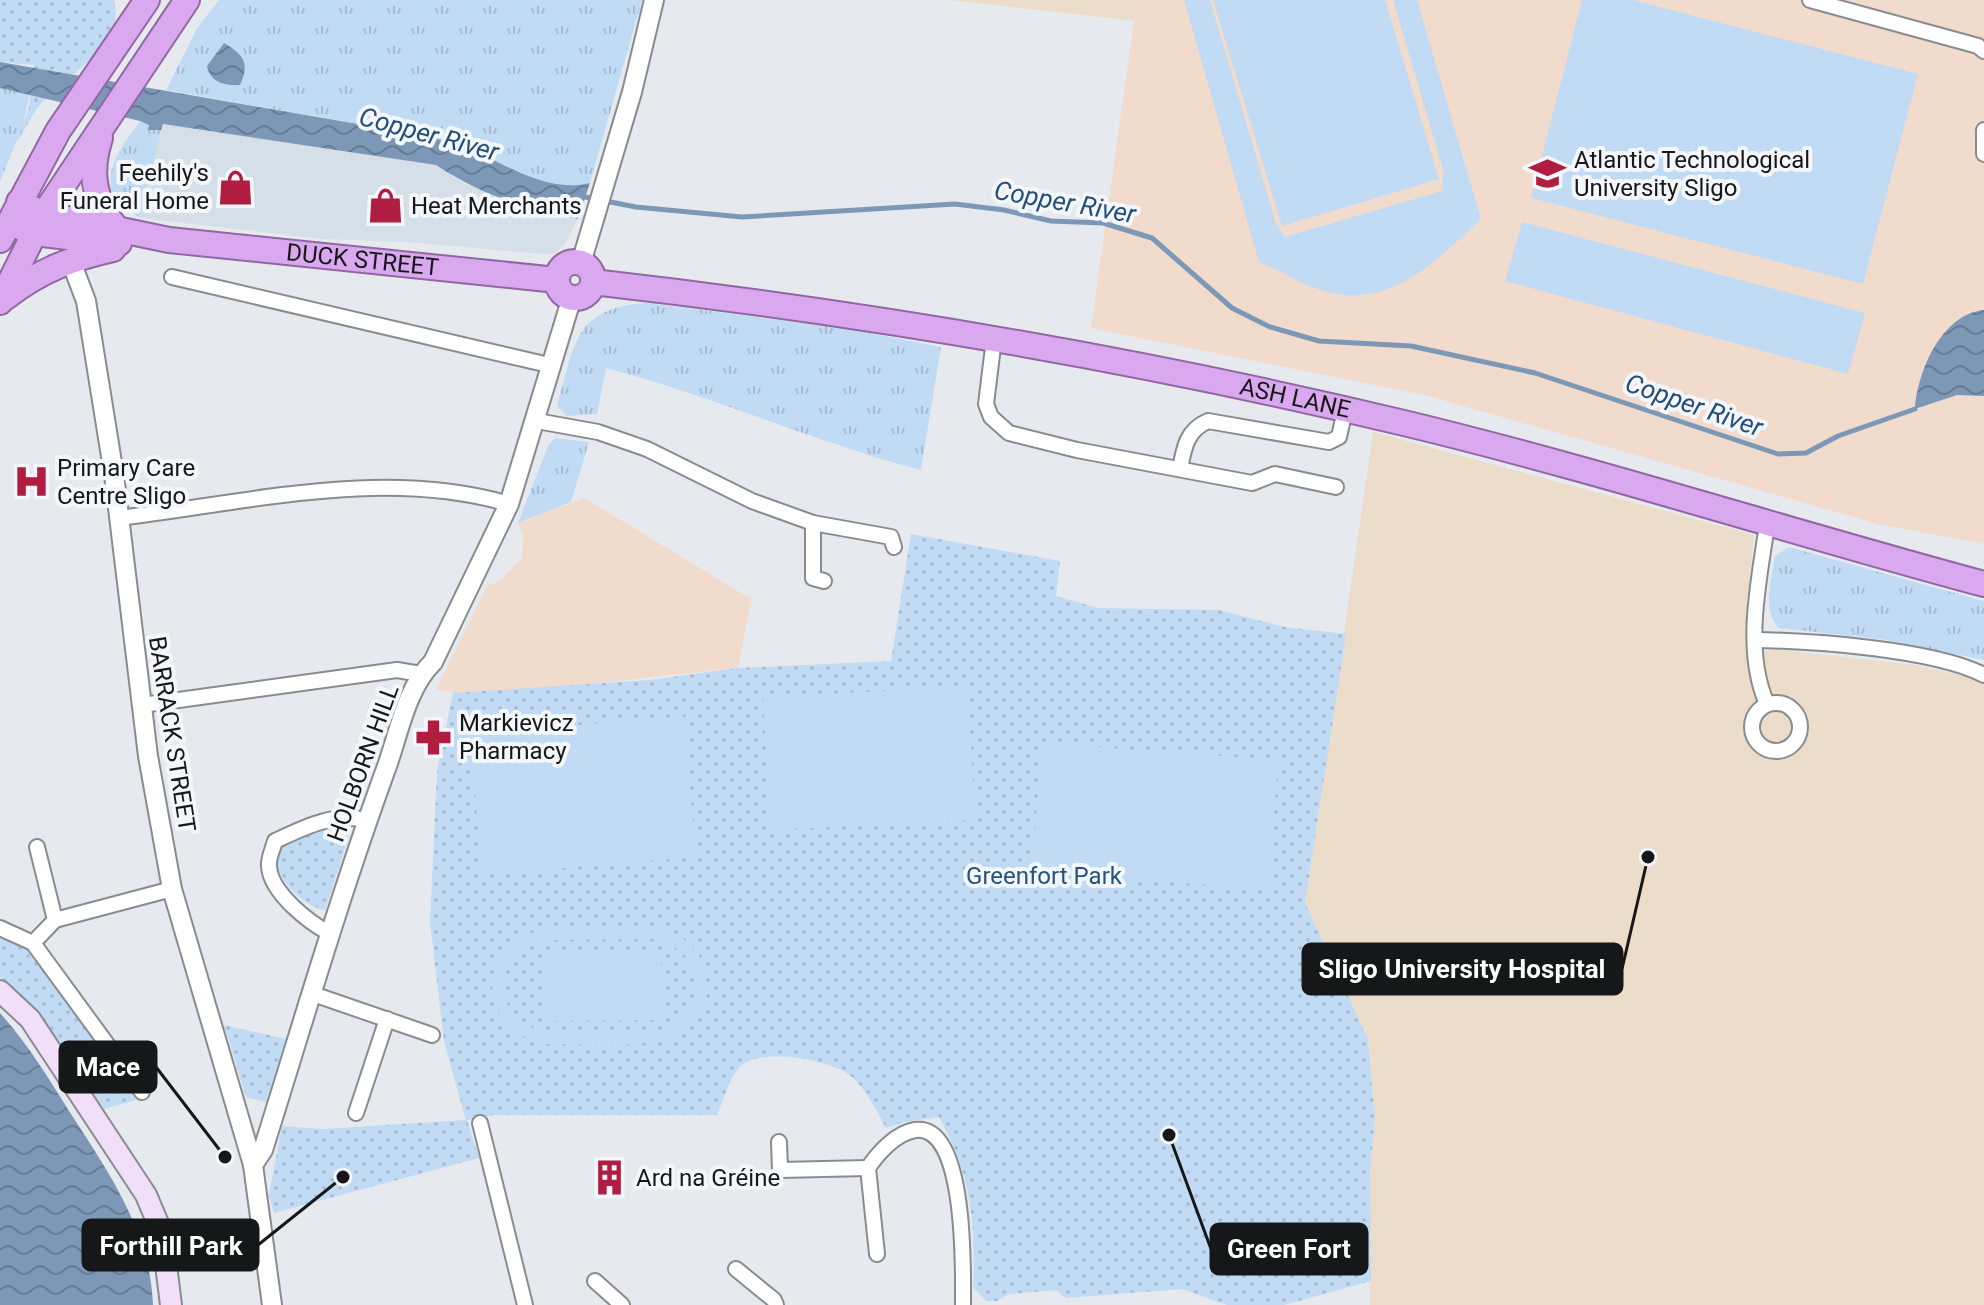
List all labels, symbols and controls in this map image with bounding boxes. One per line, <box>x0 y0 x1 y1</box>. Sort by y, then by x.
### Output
water label: Copper River <box>356 101 503 167</box>
place label: Atlantic Technological University Sligo <box>1574 146 1810 202</box>
school or university icon: Atlantic Technological University Sligo <box>1529 155 1567 193</box>
place label: Feehily's Funeral Home <box>60 159 209 215</box>
shop icon: Feehily's Funeral Home <box>216 168 254 206</box>
water label: Copper River <box>992 175 1139 229</box>
shop icon: Heat Merchants <box>366 187 404 225</box>
place label: Heat Merchants <box>411 192 582 220</box>
street label: DUCK STREET <box>285 238 440 282</box>
water label: Copper River <box>1621 368 1768 443</box>
street label: ASH LANE <box>1237 372 1353 424</box>
place label: Primary Care Centre Sligo <box>57 454 195 510</box>
hospital icon: Primary Care Centre Sligo <box>12 463 50 501</box>
street label: BARRACK STREET <box>143 634 201 834</box>
street label: HOLBORN HILL <box>322 680 404 845</box>
place label: Markievicz Pharmacy <box>459 709 574 765</box>
pharmacy icon: Markievicz Pharmacy <box>414 718 452 756</box>
park label: Greenfort Park <box>966 862 1123 890</box>
callout: Sligo University Hospital <box>1303 944 1622 994</box>
text: Sligo University Hospital <box>1319 954 1606 984</box>
callout: Mace <box>60 1042 156 1092</box>
text: Mace <box>76 1052 140 1082</box>
building icon: Ard na Gréine <box>591 1159 629 1197</box>
place label: Ard na Gréine <box>636 1164 780 1192</box>
callout: Forthill Park <box>83 1220 258 1270</box>
callout: Green Fort <box>1211 1224 1367 1274</box>
text: Forthill Park <box>99 1231 244 1261</box>
text: Green Fort <box>1227 1234 1351 1264</box>

